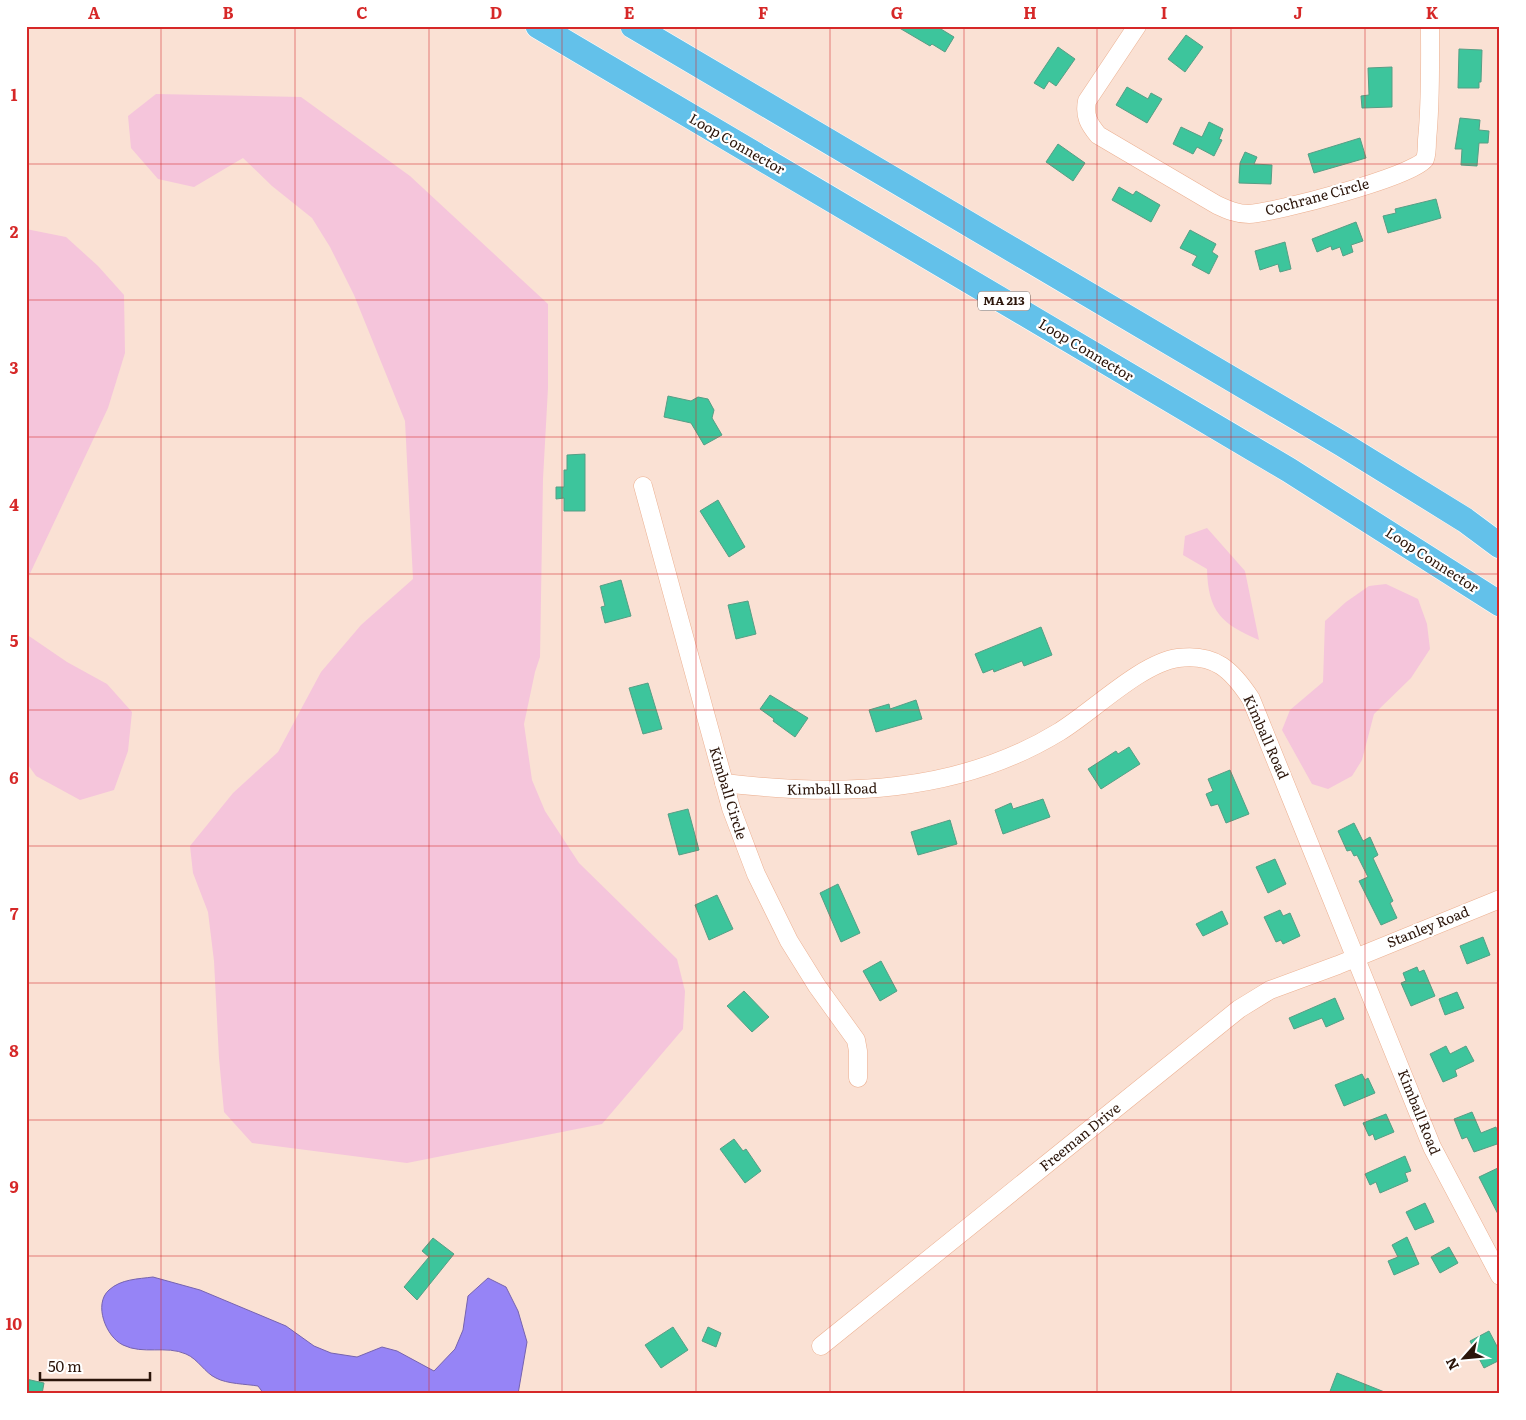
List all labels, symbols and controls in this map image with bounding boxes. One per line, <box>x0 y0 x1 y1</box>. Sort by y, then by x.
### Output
text: A <box>88 0 100 24</box>
text: B <box>222 0 234 24</box>
text: C <box>356 0 368 24</box>
text: D <box>490 0 502 24</box>
text: E <box>624 0 635 24</box>
text: F <box>758 0 768 24</box>
text: G <box>891 0 903 24</box>
text: H <box>1023 0 1037 24</box>
text: I <box>1161 0 1167 24</box>
text: J <box>1293 0 1303 24</box>
text: K <box>1426 0 1439 24</box>
text: 1 <box>11 82 18 106</box>
street label: Loop Connector <box>686 108 789 179</box>
street label: Cochrane Circle <box>1263 173 1371 220</box>
text: 2 <box>10 219 19 243</box>
road number: MA 213 <box>978 292 1030 310</box>
street label: Loop Connector <box>1035 313 1138 386</box>
text: 3 <box>10 355 19 379</box>
text: 4 <box>9 492 19 516</box>
street label: Loop Connector <box>1382 522 1483 597</box>
text: 5 <box>10 628 19 652</box>
street label: Kimball Road <box>1239 691 1295 782</box>
street label: Kimball Circle <box>705 744 753 842</box>
text: 6 <box>9 765 19 789</box>
street label: Kimball Road <box>787 777 878 799</box>
street label: Stanley Road <box>1384 900 1472 952</box>
text: 7 <box>10 901 19 925</box>
text: 8 <box>9 1038 19 1062</box>
street label: Kimball Road <box>1394 1066 1446 1158</box>
street label: Freeman Drive <box>1035 1097 1124 1175</box>
text: 9 <box>9 1174 19 1198</box>
text: 10 <box>6 1311 22 1335</box>
north arrow <box>1438 1332 1488 1382</box>
scale bar <box>40 1350 150 1382</box>
text: 50 m <box>48 1354 82 1377</box>
text: N <box>1440 1354 1463 1374</box>

